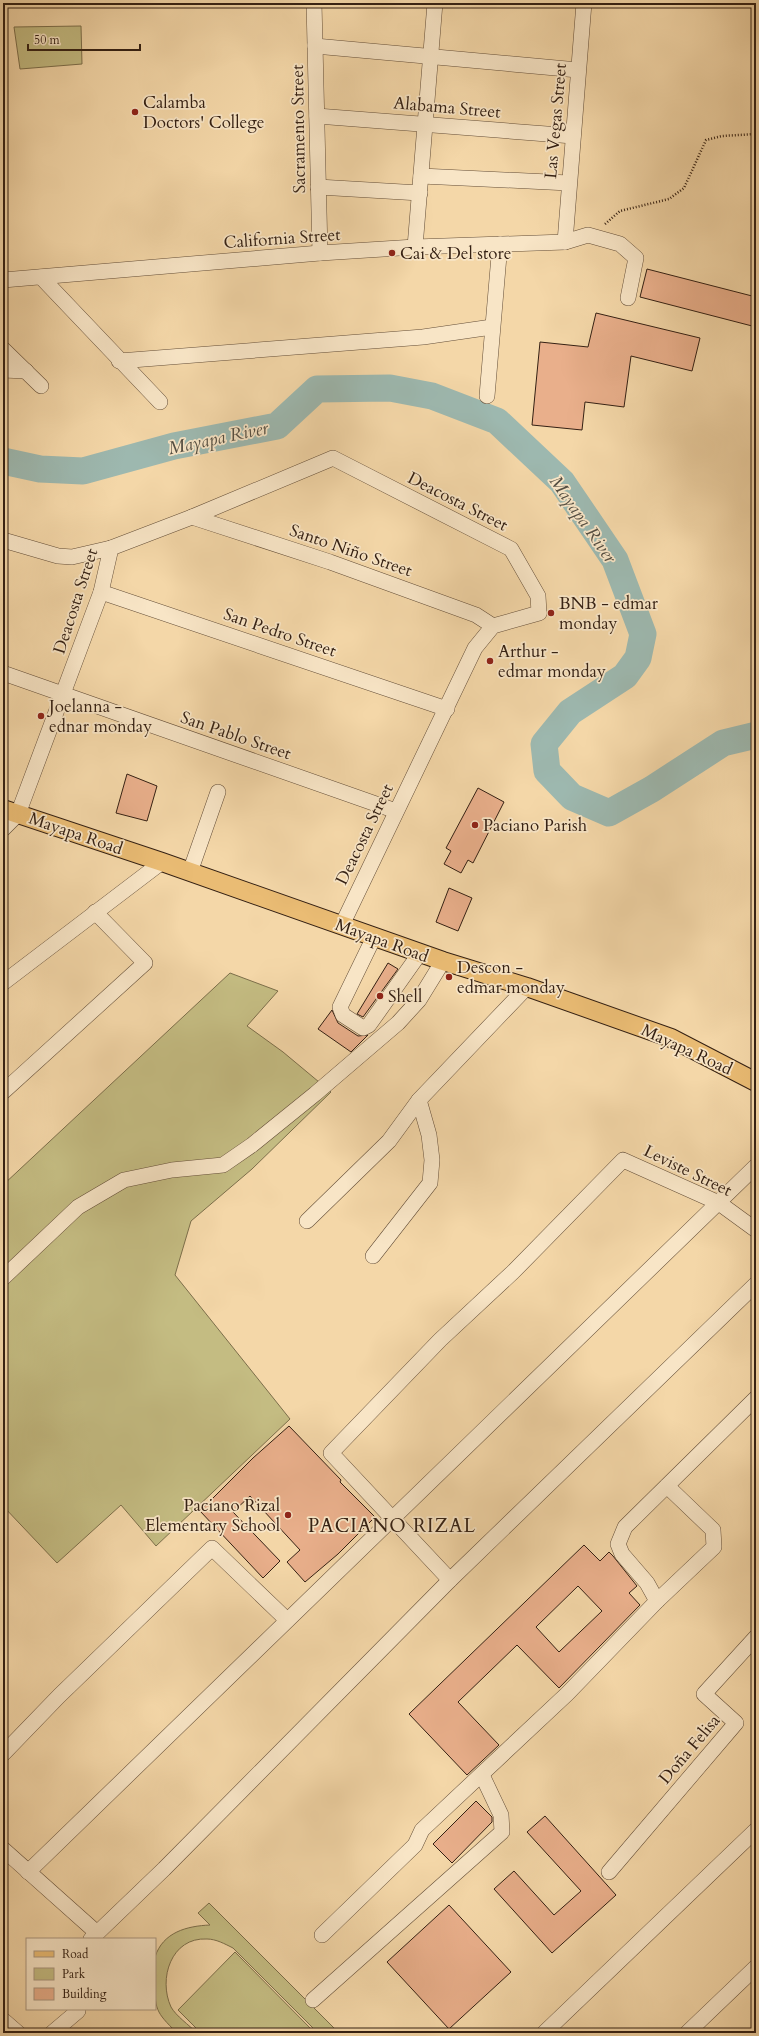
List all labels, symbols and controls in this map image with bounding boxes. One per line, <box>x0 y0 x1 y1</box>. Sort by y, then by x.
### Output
scale bar <box>28 26 140 52</box>
text: 50 m <box>34 32 61 48</box>
street label: Las Vegas Street <box>539 62 572 180</box>
street label: Sacramento Street <box>286 64 311 194</box>
place label: Calamba Doctors' College <box>143 91 264 134</box>
street label: Alabama Street <box>392 91 502 124</box>
marker: Calamba Doctors' College <box>130 107 140 117</box>
street label: California Street <box>223 223 342 254</box>
place label: Cai & Del store <box>400 242 511 265</box>
marker: Cai & Del store <box>387 248 397 258</box>
water label: Mayapa River <box>166 415 272 461</box>
street label: Deacosta Street <box>404 466 512 537</box>
water label: Mayapa River <box>543 470 623 569</box>
street label: Santo Niño Street <box>286 519 416 582</box>
street label: Deacosta Street <box>48 545 104 657</box>
place label: BNB - edmar monday <box>559 592 659 635</box>
street label: San Pedro Street <box>220 602 340 663</box>
marker: BNB - edmar monday <box>546 608 556 618</box>
place label: Arthur - edmar monday <box>498 640 606 683</box>
marker: Arthur - edmar monday <box>485 656 495 666</box>
place label: Joelanna - ednar monday <box>46 695 152 738</box>
street label: San Pablo Street <box>177 706 295 765</box>
marker: Joelanna - ednar monday <box>36 711 46 721</box>
street label: Deacosta Street <box>330 779 399 889</box>
street label: Mayapa Road <box>26 807 126 860</box>
place label: Paciano Parish <box>483 814 588 837</box>
marker: Paciano Parish <box>470 820 480 830</box>
street label: Mayapa Road <box>332 913 432 968</box>
place label: Descon - edmar monday <box>457 956 565 999</box>
marker: Descon - edmar monday <box>444 972 454 982</box>
place label: Shell <box>388 985 423 1008</box>
marker: Shell <box>375 991 385 1001</box>
street label: Mayapa Road <box>638 1018 736 1081</box>
street label: Leviste Street <box>640 1139 736 1202</box>
place label: Paciano Rizal Elementary School <box>145 1494 281 1537</box>
marker: Paciano Rizal Elementary School <box>283 1510 293 1520</box>
district label: PACIANO RIZAL <box>308 1513 476 1539</box>
street label: Doña Felisa <box>654 1709 726 1789</box>
legend <box>26 1938 156 2010</box>
text: Road <box>62 1946 89 1962</box>
text: Park <box>62 1966 86 1982</box>
text: Building <box>62 1986 107 2002</box>

